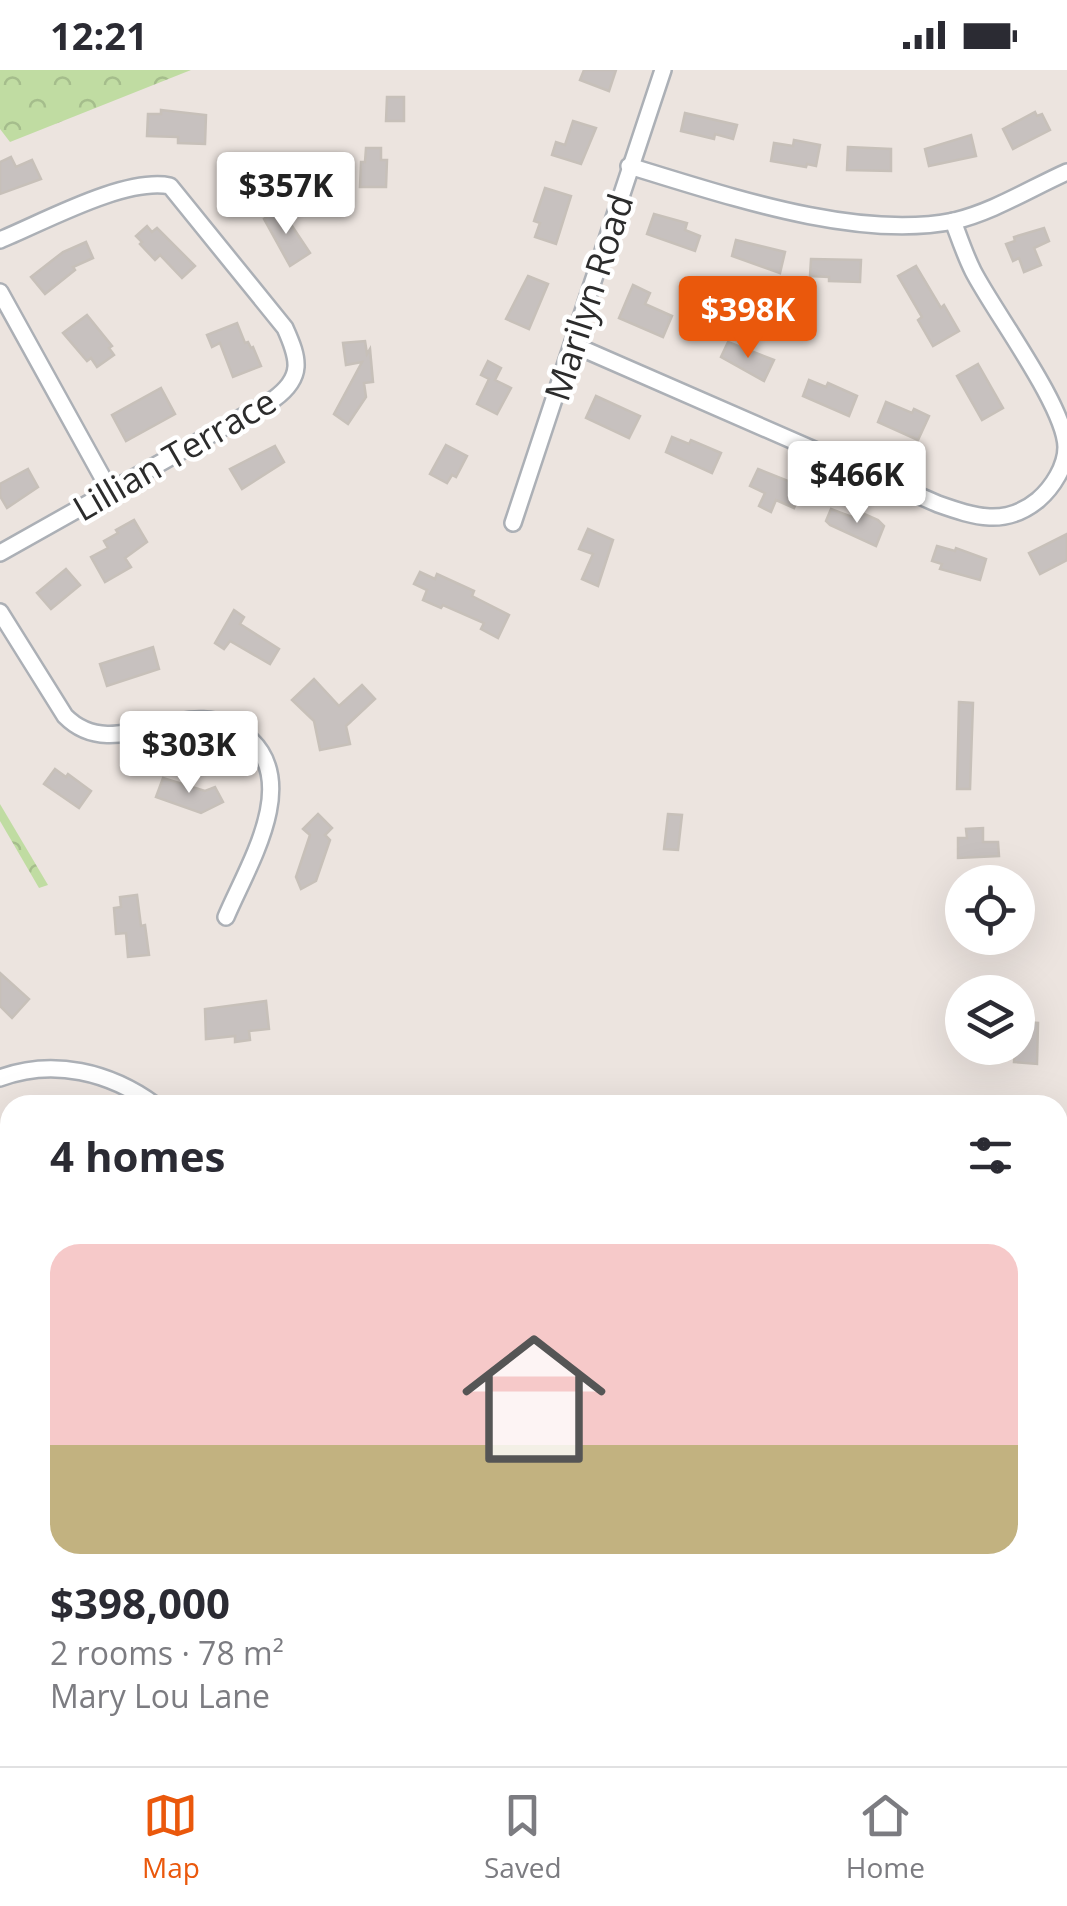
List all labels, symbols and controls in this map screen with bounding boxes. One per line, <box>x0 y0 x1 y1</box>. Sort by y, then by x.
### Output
text: 12:21 <box>50 9 148 61</box>
pin: $357K <box>216 152 356 237</box>
text: $357K <box>239 163 333 206</box>
street label: Marilyn Road <box>533 188 643 406</box>
pin: $398K <box>678 276 818 361</box>
text: $398K <box>701 287 795 330</box>
street label: Lillian Terrace <box>64 377 284 531</box>
pin: $466K <box>787 441 927 526</box>
text: $466K <box>810 452 904 495</box>
pin: $303K <box>119 711 259 796</box>
text: $303K <box>142 722 236 765</box>
map controls <box>945 865 1035 1065</box>
button: locate <box>945 865 1035 955</box>
button: layers <box>945 975 1035 1065</box>
text: 4 homes <box>50 1127 225 1184</box>
icon: filters <box>963 1128 1018 1183</box>
icon: home <box>444 1309 624 1489</box>
text: $398,000 <box>50 1574 230 1631</box>
text: 2 rooms · 78 m² <box>50 1631 284 1674</box>
text: Mary Lou Lane <box>50 1674 270 1717</box>
tab: Map <box>142 1788 200 1886</box>
tab: Saved <box>484 1788 562 1886</box>
tab: Home <box>846 1788 925 1886</box>

